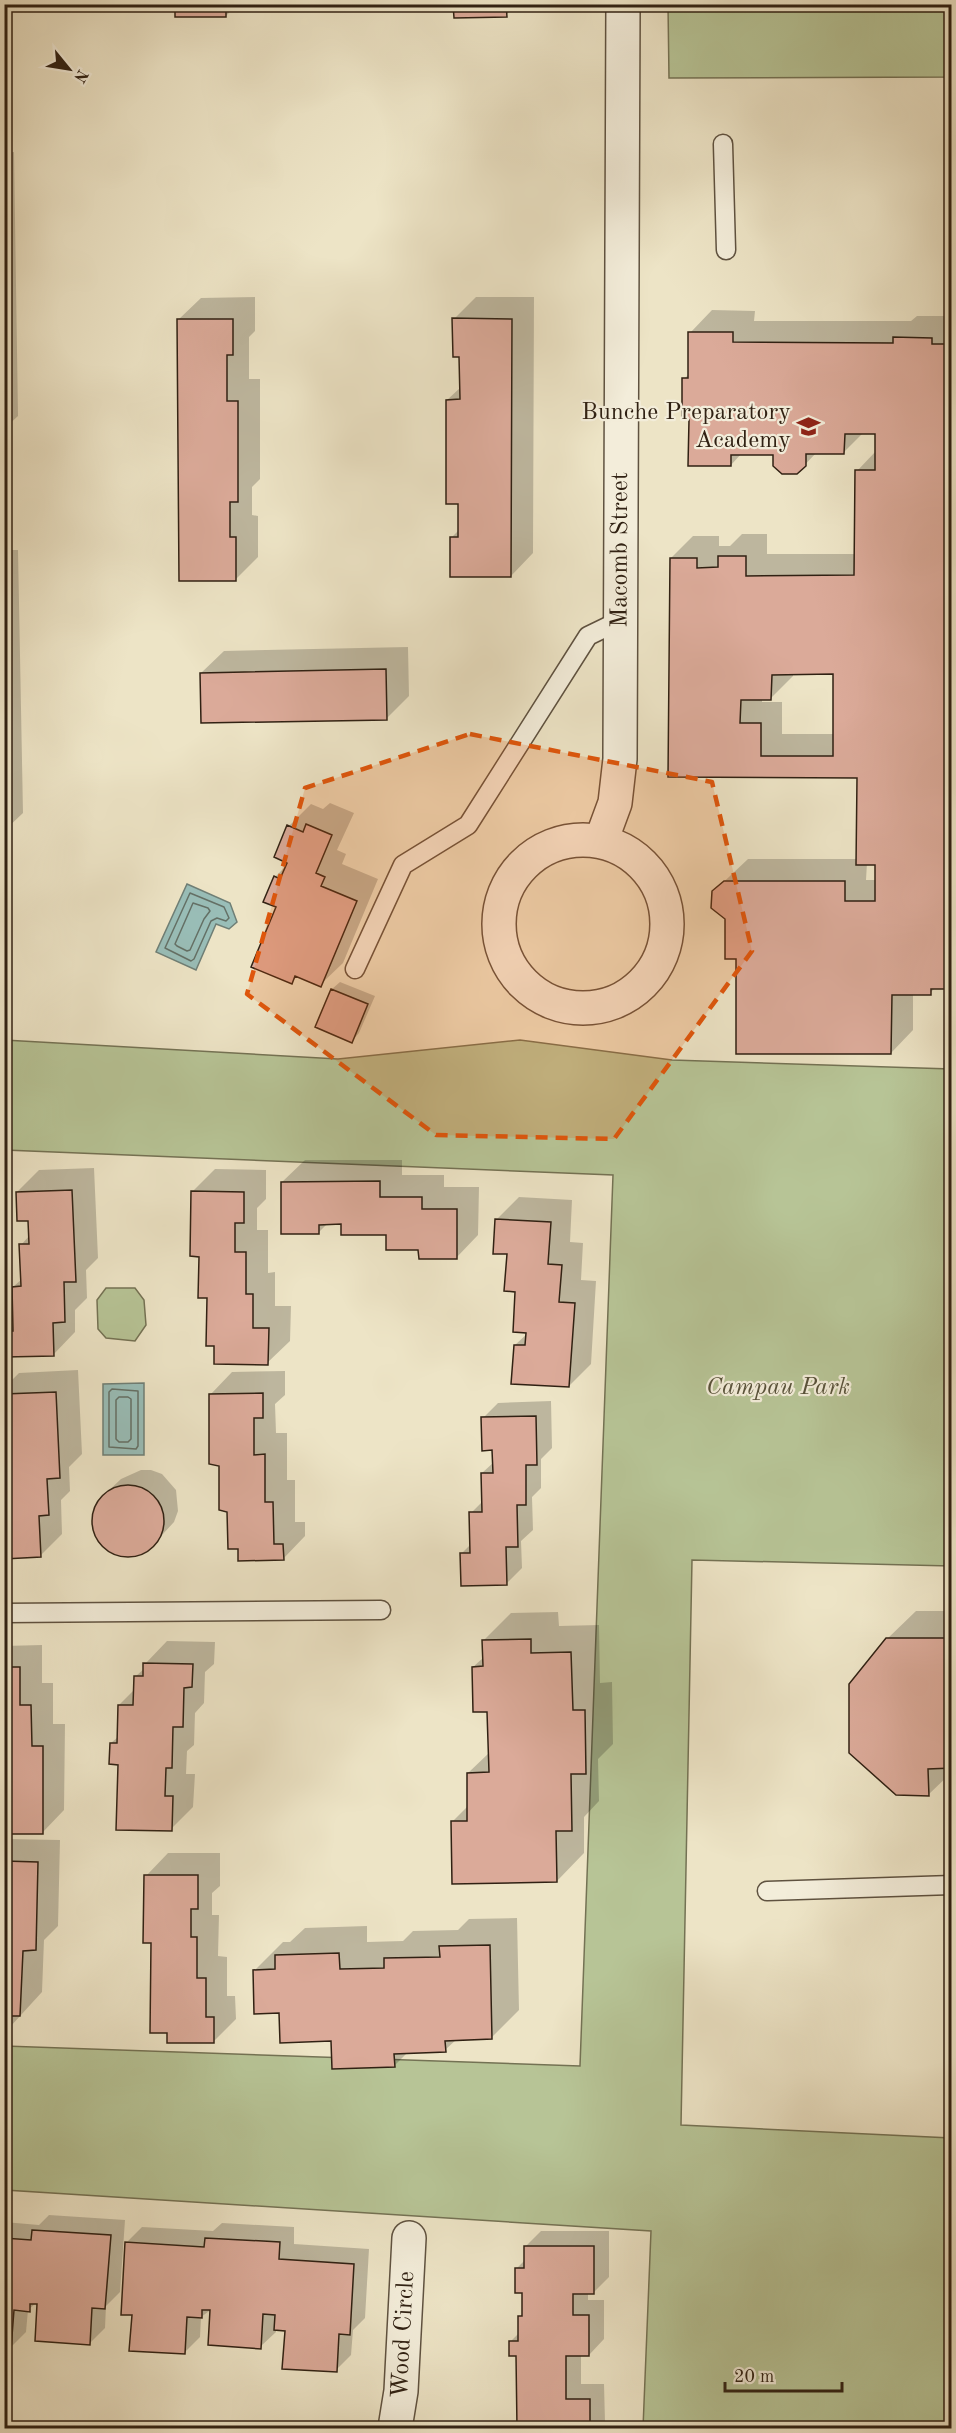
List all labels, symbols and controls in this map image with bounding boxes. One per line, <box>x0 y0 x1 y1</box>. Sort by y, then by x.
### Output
north arrow <box>39 39 99 99</box>
text: N <box>70 66 90 85</box>
place label: Bunche Preparatory Academy <box>581 401 791 453</box>
school or university icon: Bunche Preparatory Academy <box>796 414 822 440</box>
street label: Macomb Street <box>609 472 633 628</box>
park label: Campau Park <box>706 1376 850 1400</box>
street label: Wood Circle <box>389 2271 419 2399</box>
scale bar <box>725 2355 842 2393</box>
text: 20 m <box>734 2368 774 2386</box>

